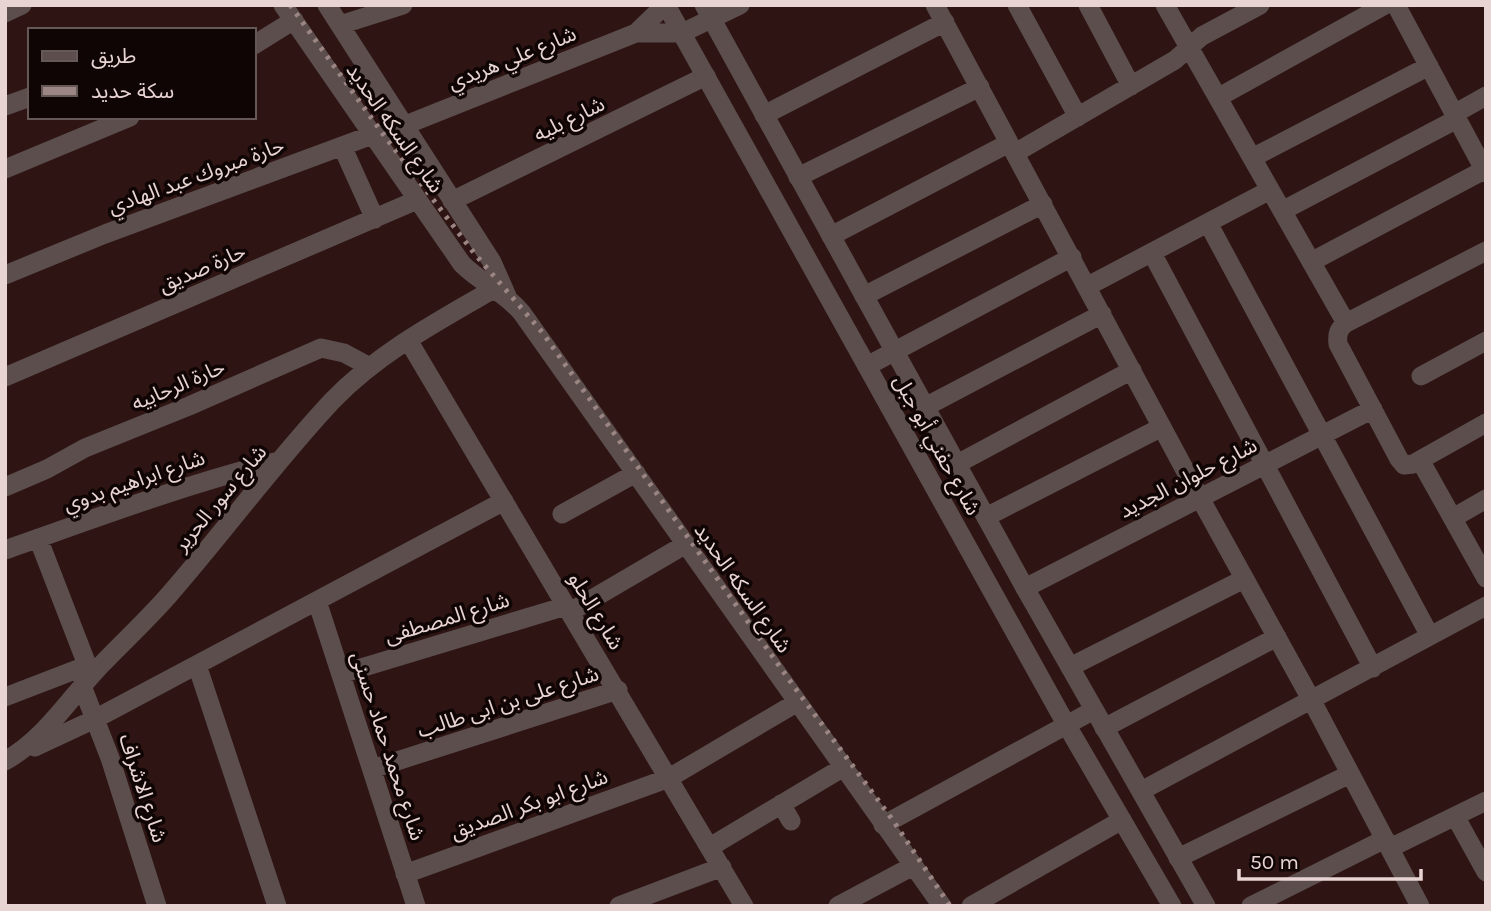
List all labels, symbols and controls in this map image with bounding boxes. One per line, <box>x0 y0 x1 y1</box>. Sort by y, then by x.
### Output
street label: شارع علي هريدي <box>444 21 581 98</box>
legend <box>28 28 256 119</box>
text: طريق <box>91 44 136 69</box>
street label: شارع السكه الحديد <box>339 59 449 199</box>
text: سكة حديد <box>91 79 174 103</box>
street label: شارع بليه <box>530 92 610 149</box>
street label: حارة مبروك عبد الهادي <box>105 133 289 223</box>
street label: حارة صديق <box>155 239 250 298</box>
street label: حارة الرحابيه <box>128 355 228 415</box>
street label: شارع حفني أبو جبل <box>885 370 986 521</box>
street label: شارع حلوان الجديد <box>1115 433 1262 526</box>
street label: شارع سور الحرير <box>168 440 274 559</box>
street label: شارع ابراهيم بدوي <box>60 446 209 520</box>
street label: شارع السكه الحديد <box>687 519 797 659</box>
street label: شارع الحلو <box>561 568 628 656</box>
street label: شارع المصطفى <box>382 588 513 651</box>
street label: شارع محمد حماد حسنى <box>343 649 430 844</box>
street label: شارع على بن ابى طالب <box>414 661 603 745</box>
street label: شارع الاشراف <box>111 731 172 846</box>
street label: شارع ابو بكر الصديق <box>447 764 612 846</box>
scale bar <box>1239 838 1421 882</box>
text: 50 m <box>1250 850 1299 874</box>

